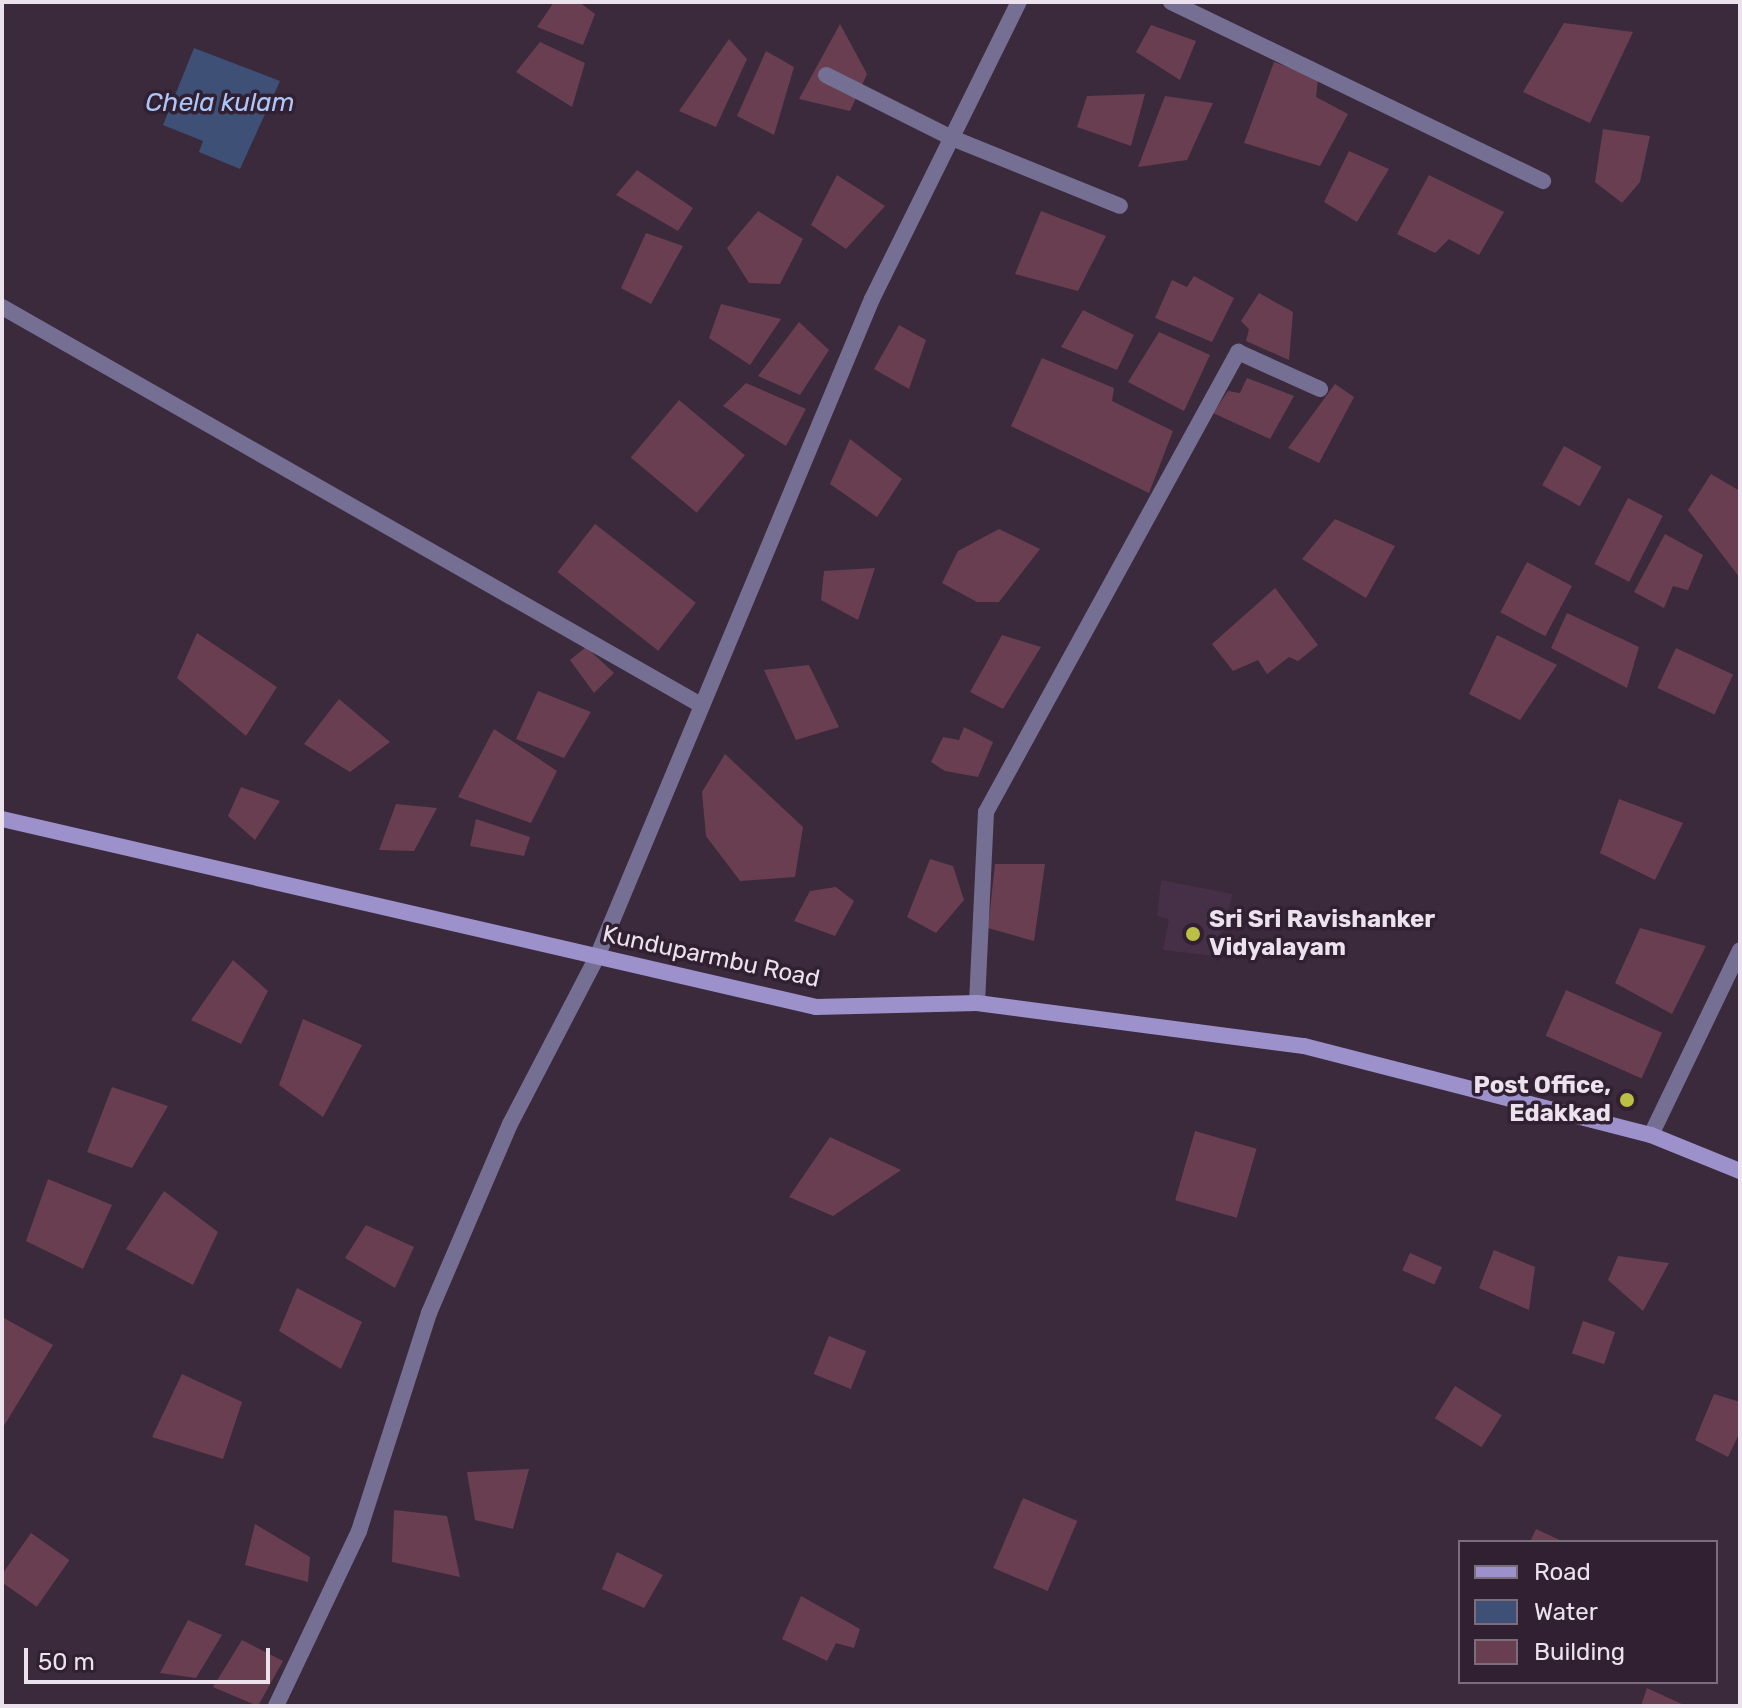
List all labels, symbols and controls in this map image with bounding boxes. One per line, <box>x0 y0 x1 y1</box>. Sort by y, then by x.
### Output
water label: Chela kulam <box>145 87 295 119</box>
place label: Sri Sri Ravishanker Vidyalayam <box>1209 906 1435 962</box>
street label: Kunduparmbu Road <box>600 920 822 994</box>
marker: Sri Sri Ravishanker Vidyalayam <box>1184 925 1202 943</box>
place label: Post Office, Edakkad <box>1474 1072 1611 1128</box>
marker: Post Office, Edakkad <box>1618 1091 1636 1109</box>
legend <box>1458 1540 1718 1684</box>
text: Road <box>1534 1558 1591 1586</box>
text: Water <box>1534 1598 1598 1626</box>
scale bar <box>28 1632 274 1682</box>
text: Building <box>1534 1638 1625 1666</box>
text: 50 m <box>38 1648 95 1676</box>

